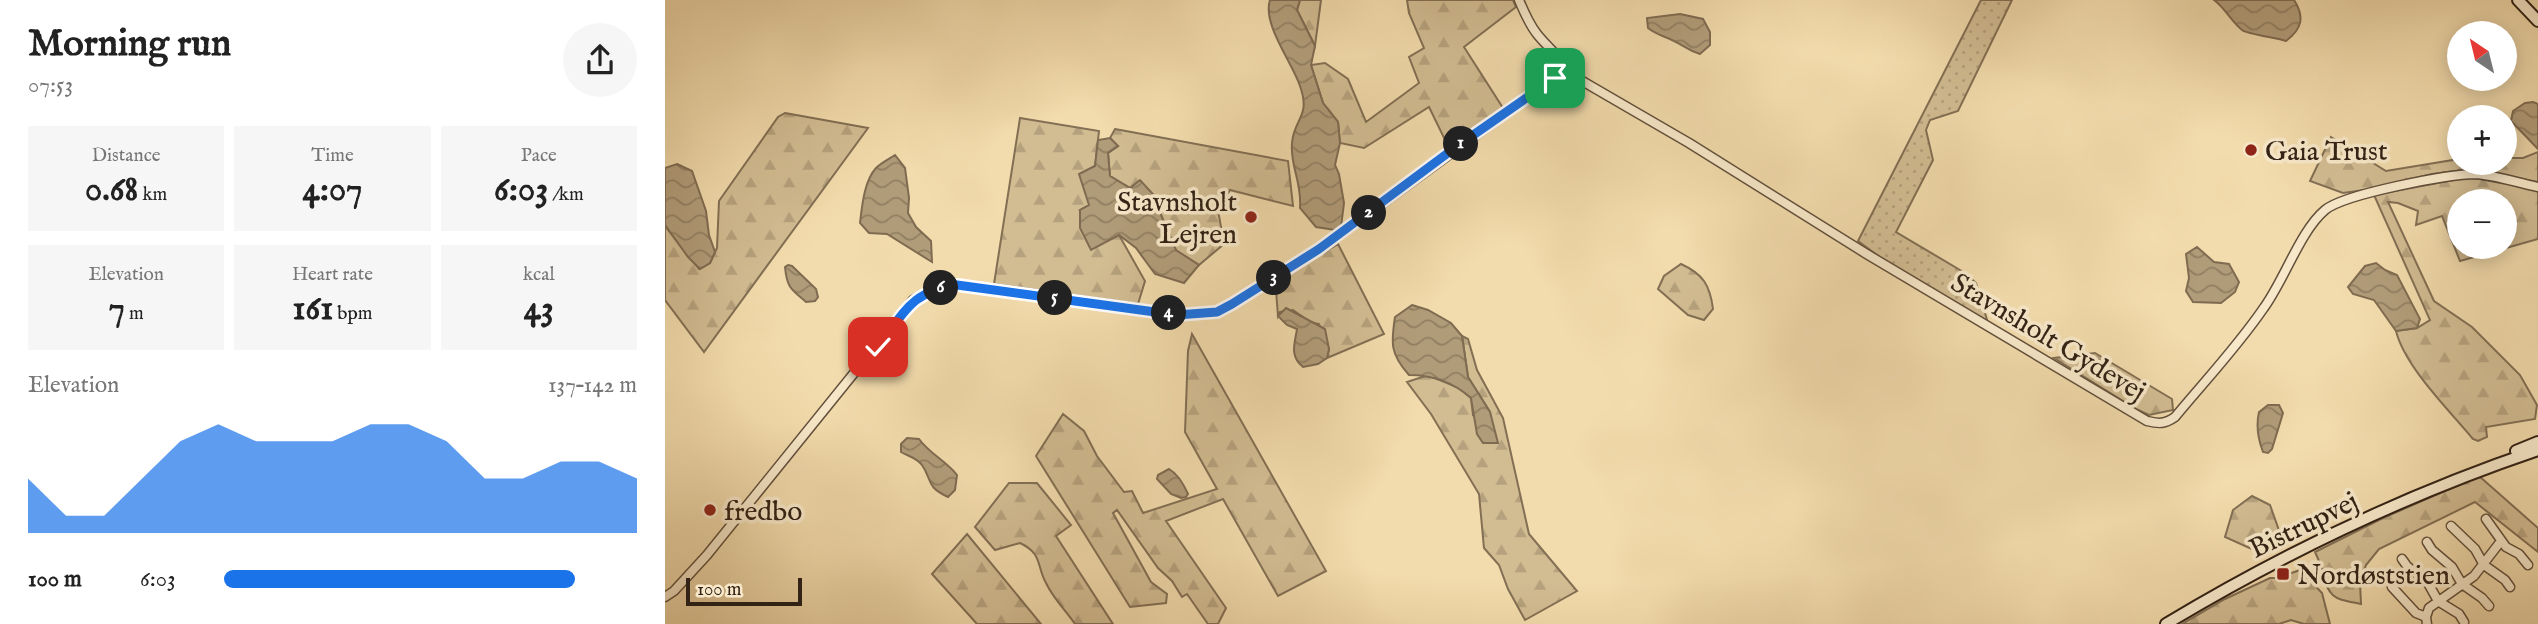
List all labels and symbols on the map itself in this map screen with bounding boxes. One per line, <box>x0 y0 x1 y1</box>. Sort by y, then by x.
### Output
north arrow <box>2447 21 2517 91</box>
pin <box>1525 48 1585 108</box>
pin: 1 <box>1443 127 1479 162</box>
place label: Gaia Trust <box>2265 135 2388 170</box>
marker: Gaia Trust <box>2243 142 2259 158</box>
place label: Stavnsholt Lejren <box>1117 186 1237 253</box>
pin: 2 <box>1351 196 1387 230</box>
marker: Stavnsholt Lejren <box>1243 209 1259 225</box>
pin: 3 <box>1257 260 1291 296</box>
street label: Stavnsholt Gydevej <box>1944 266 2151 410</box>
pin: 6 <box>923 270 959 306</box>
pin: 5 <box>1037 280 1073 316</box>
pin: 4 <box>1151 296 1187 330</box>
pin <box>848 317 908 377</box>
street label: Bistrupvej <box>2244 485 2364 568</box>
place label: fredbo <box>724 495 802 530</box>
marker: fredbo <box>702 502 718 518</box>
place label: Nordøststien <box>2297 559 2450 594</box>
marker: Nordøststien <box>2275 566 2291 582</box>
scale bar <box>686 575 801 607</box>

